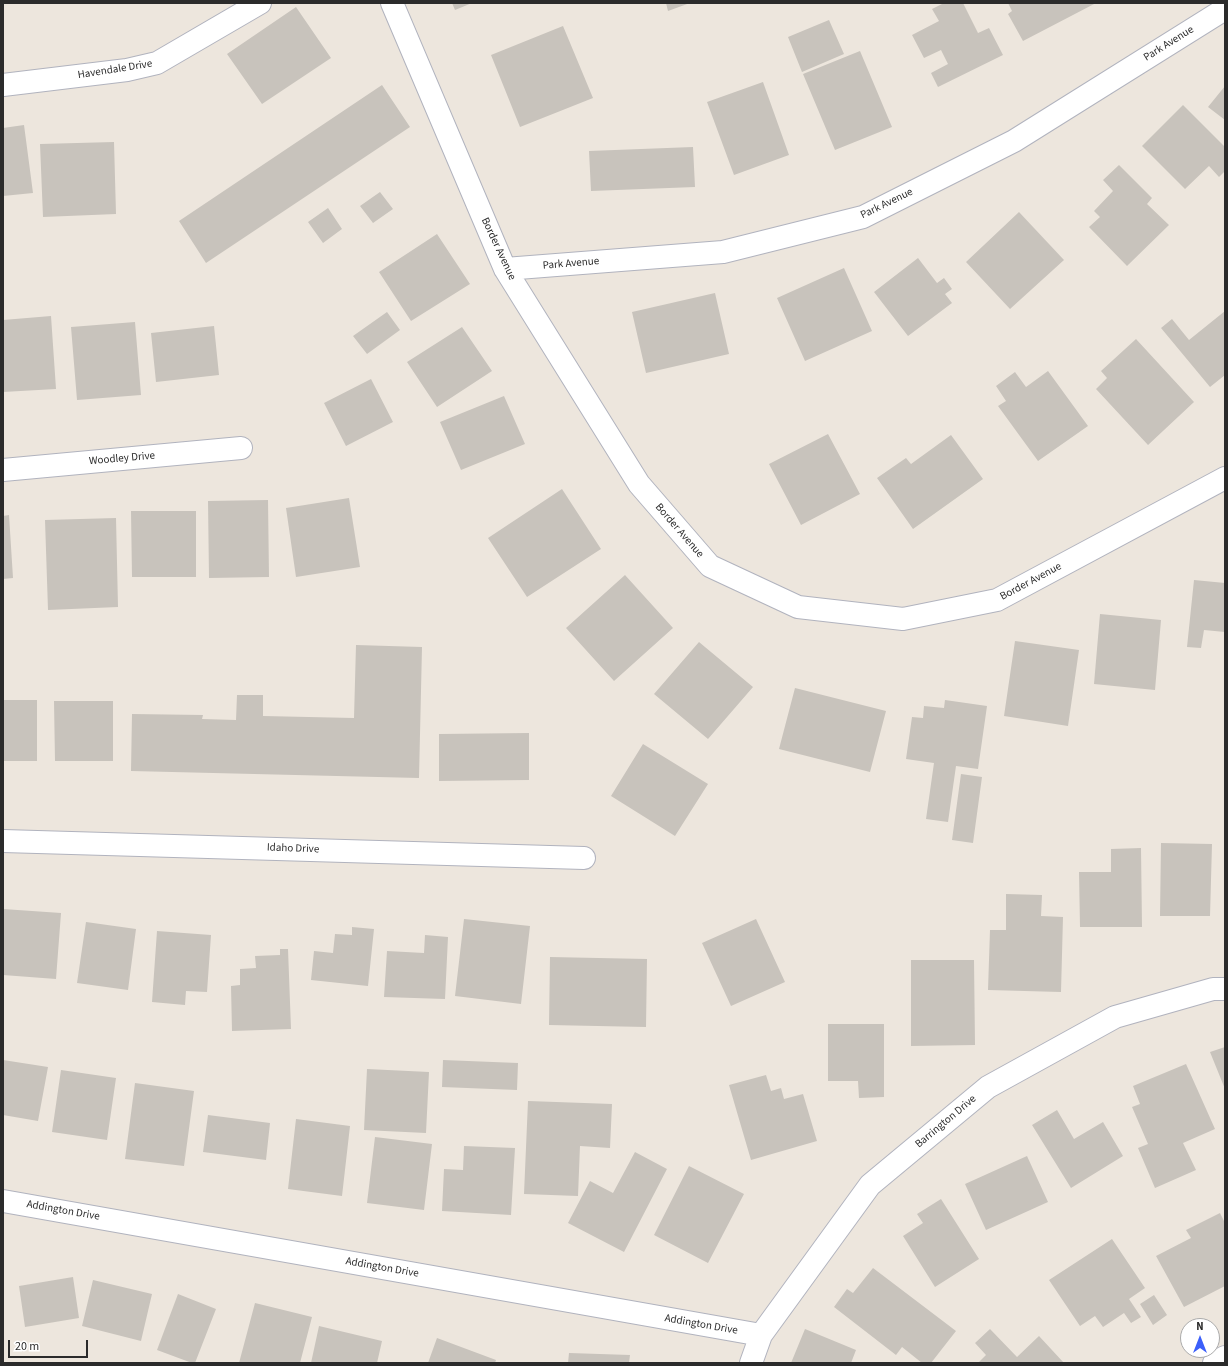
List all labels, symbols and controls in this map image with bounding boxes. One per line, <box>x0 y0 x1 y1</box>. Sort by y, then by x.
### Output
street label: Park Avenue <box>1141 23 1197 65</box>
street label: Havendale Drive <box>77 58 153 82</box>
street label: Park Avenue <box>859 186 915 222</box>
street label: Border Avenue <box>478 216 518 282</box>
street label: Park Avenue <box>542 255 600 273</box>
street label: Woodley Drive <box>88 450 156 468</box>
street label: Border Avenue <box>652 501 706 561</box>
street label: Border Avenue <box>998 560 1064 604</box>
street label: Idaho Drive <box>267 841 319 857</box>
street label: Barrington Drive <box>913 1093 979 1151</box>
street label: Addington Drive <box>25 1198 101 1224</box>
street label: Addington Drive <box>344 1255 420 1281</box>
street label: Addington Drive <box>663 1312 739 1338</box>
north arrow <box>1180 1318 1220 1358</box>
text: N <box>1196 1319 1204 1334</box>
scale bar <box>10 1332 90 1358</box>
text: 20 m <box>15 1338 39 1355</box>

